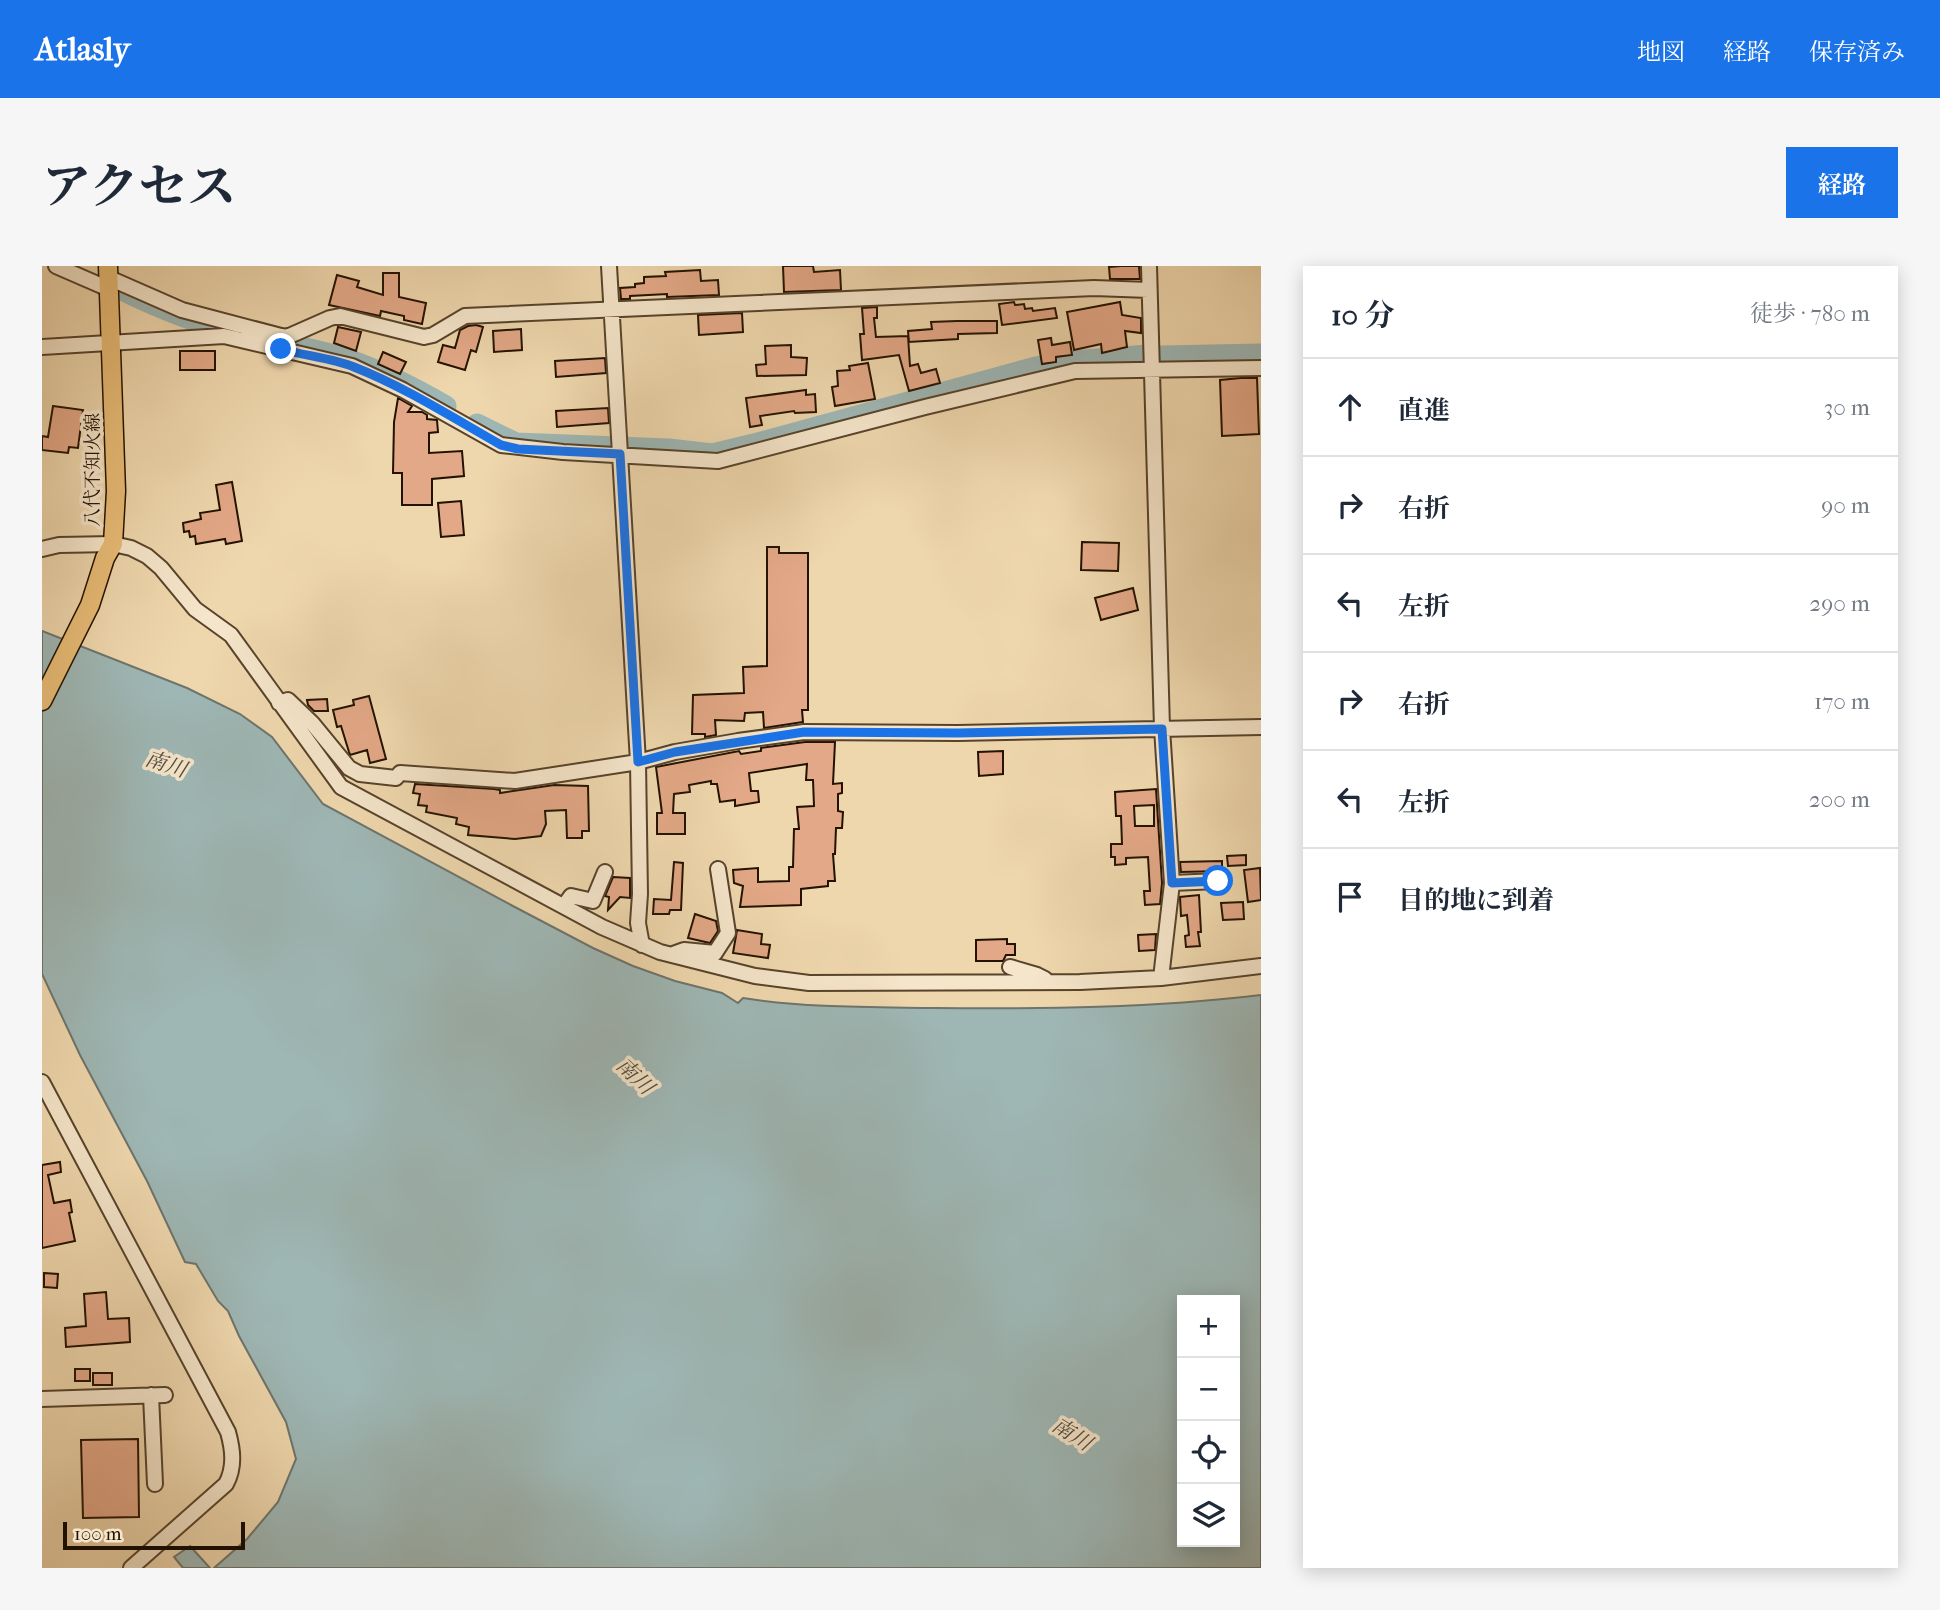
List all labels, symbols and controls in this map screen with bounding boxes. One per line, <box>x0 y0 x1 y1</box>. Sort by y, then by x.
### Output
text: Atlasly <box>35 30 130 69</box>
text: 地図 <box>1637 38 1685 66</box>
text: 経路 <box>1723 38 1771 66</box>
text: 保存済み <box>1809 38 1905 66</box>
button: 経路 <box>1786 147 1898 218</box>
text: アクセス <box>42 158 237 216</box>
text: 10 分 <box>1331 298 1395 333</box>
text: 徒歩 · 780 m <box>1750 300 1870 327</box>
route end <box>265 333 296 364</box>
icon: ahead <box>1331 388 1369 426</box>
text: 30 m <box>1824 394 1870 421</box>
text: 直進 <box>1398 395 1450 426</box>
street label: 八代不知火線 <box>82 413 104 527</box>
icon: right <box>1331 486 1369 524</box>
text: 90 m <box>1821 492 1870 519</box>
text: 右折 <box>1398 493 1450 524</box>
icon: left <box>1331 584 1369 622</box>
text: 290 m <box>1809 590 1870 617</box>
text: 左折 <box>1398 591 1450 622</box>
icon: right <box>1331 682 1369 720</box>
text: 170 m <box>1814 688 1870 715</box>
text: 右折 <box>1398 689 1450 720</box>
water label: 南川 <box>142 746 192 783</box>
icon: left <box>1331 780 1369 818</box>
text: 200 m <box>1809 786 1870 813</box>
text: 左折 <box>1398 787 1450 818</box>
route start <box>1202 865 1233 896</box>
icon: arrive <box>1331 878 1369 916</box>
text: 目的地に到着 <box>1398 885 1554 916</box>
water label: 南川 <box>612 1053 660 1101</box>
map controls <box>1177 1295 1240 1547</box>
button: + <box>1177 1295 1240 1358</box>
button: − <box>1177 1358 1240 1421</box>
water label: 南川 <box>1048 1413 1098 1456</box>
button: locate <box>1177 1421 1240 1484</box>
button: layers <box>1177 1484 1240 1547</box>
scale bar <box>63 1519 245 1551</box>
text: 100 m <box>74 1523 122 1545</box>

